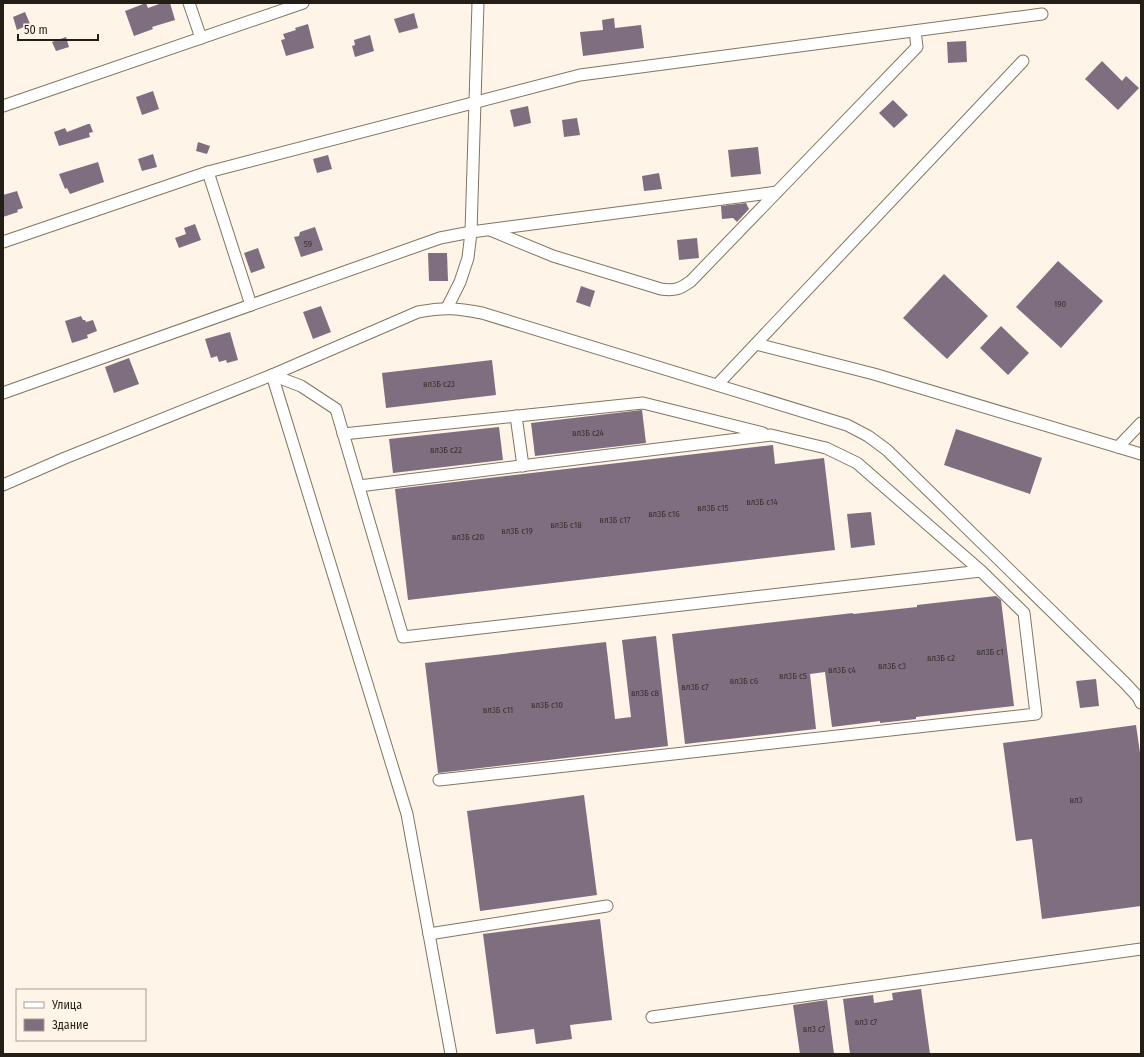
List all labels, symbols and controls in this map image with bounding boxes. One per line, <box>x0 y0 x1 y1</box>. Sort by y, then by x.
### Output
scale bar <box>18 16 98 42</box>
text: 50 m <box>24 23 48 37</box>
house number: 59 <box>304 239 312 249</box>
house number: 190 <box>1054 299 1067 309</box>
house number: вл3Б с23 <box>423 379 455 389</box>
house number: вл3Б с24 <box>572 428 605 438</box>
house number: вл3Б с22 <box>430 445 462 455</box>
house number: вл3Б с14 <box>746 497 778 507</box>
house number: вл3Б с15 <box>697 503 729 513</box>
house number: вл3Б с16 <box>648 509 680 519</box>
house number: вл3Б с17 <box>600 515 631 525</box>
house number: вл3Б с18 <box>550 520 582 530</box>
house number: вл3Б с19 <box>501 526 533 536</box>
house number: вл3Б с20 <box>452 532 485 542</box>
house number: вл3Б с1 <box>976 647 1004 657</box>
house number: вл3Б с2 <box>927 653 955 663</box>
house number: вл3Б с3 <box>878 661 906 671</box>
house number: вл3Б с4 <box>828 665 857 675</box>
house number: вл3Б с5 <box>779 671 807 681</box>
house number: вл3Б с6 <box>730 676 759 686</box>
house number: вл3Б с7 <box>681 682 709 692</box>
house number: вл3Б с8 <box>631 688 660 698</box>
house number: вл3Б с10 <box>531 700 563 710</box>
house number: вл3Б с11 <box>483 705 513 715</box>
house number: вл3 <box>1069 795 1083 805</box>
legend <box>16 989 146 1041</box>
text: Улица <box>51 998 82 1012</box>
house number: вл3 с7 <box>855 1017 878 1027</box>
text: Здание <box>52 1018 88 1032</box>
house number: вл3 с7 <box>803 1024 826 1034</box>

